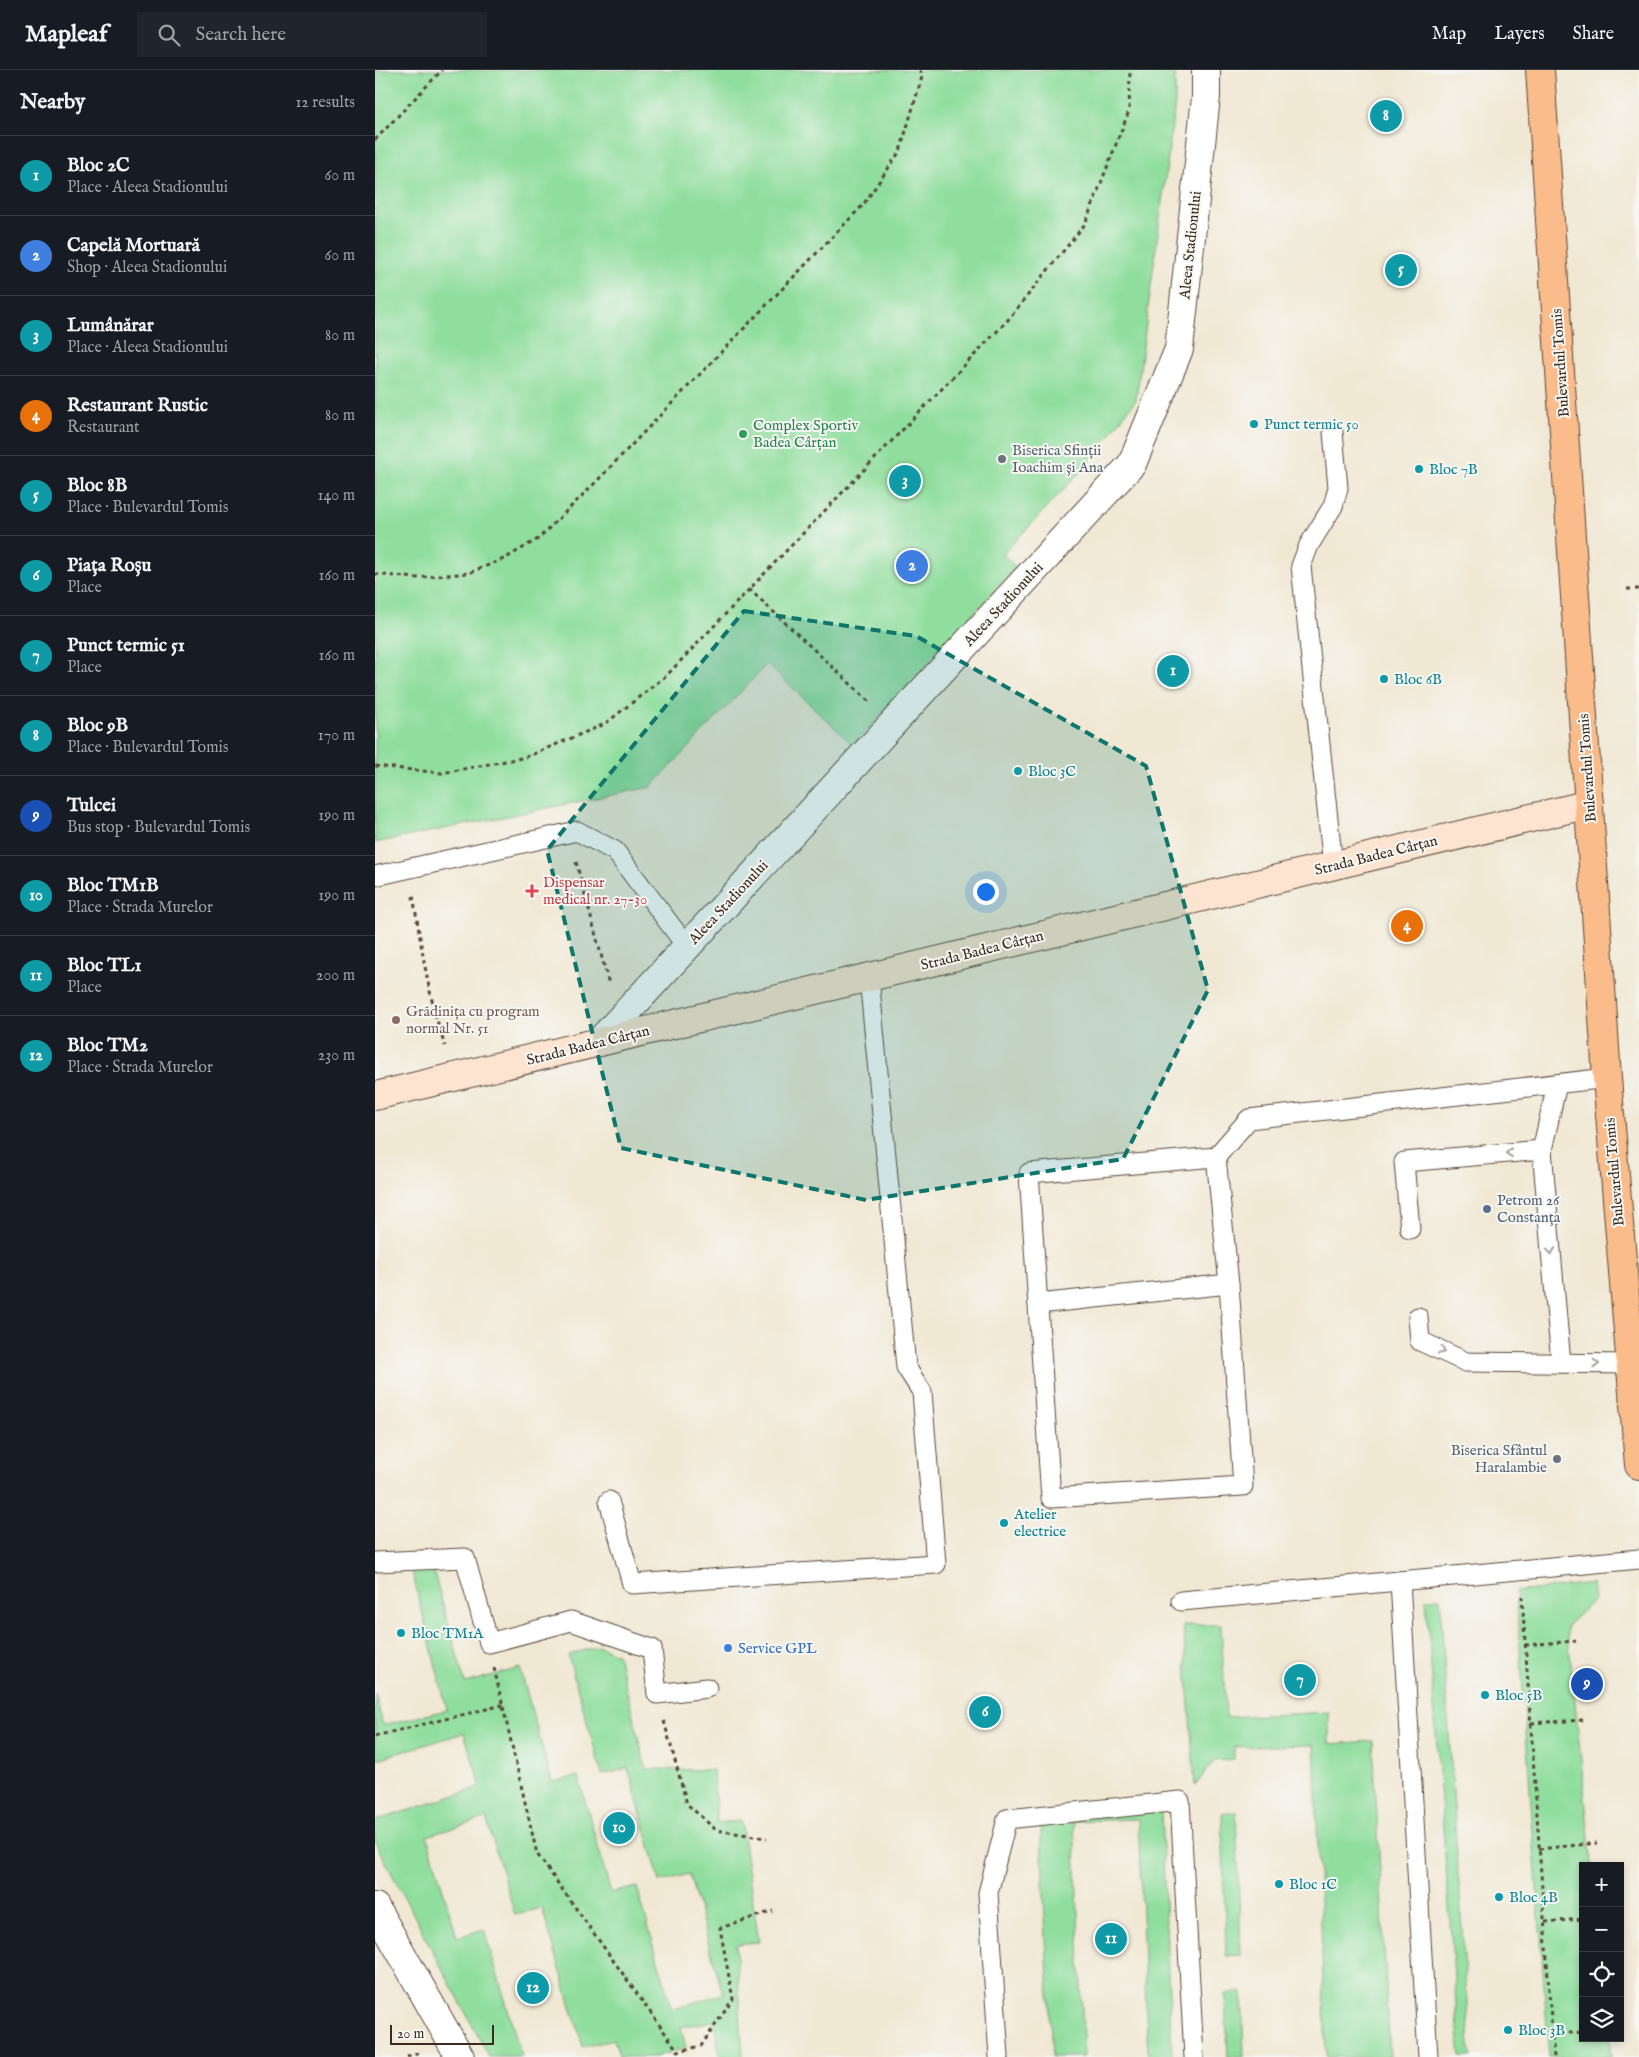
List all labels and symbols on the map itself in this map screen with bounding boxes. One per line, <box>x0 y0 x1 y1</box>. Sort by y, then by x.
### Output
pin: 8 <box>1370 97 1402 135</box>
street label: Aleea Stadionului <box>1175 190 1206 301</box>
pin: 5 <box>1385 251 1417 289</box>
street label: Bulevardul Tomis <box>1547 308 1574 418</box>
place label: Punct termic 50 <box>1264 415 1359 434</box>
place label: Complex Sportiv Badea Cârțan <box>753 416 858 452</box>
marker: Punct termic 50 <box>1248 418 1260 430</box>
marker: Complex Sportiv Badea Cârțan <box>737 428 749 440</box>
place label: Biserica Sfinții Ioachim și Ana <box>1012 441 1104 477</box>
marker: Biserica Sfinții Ioachim și Ana <box>996 453 1008 465</box>
place label: Bloc 7B <box>1429 460 1478 479</box>
pin: 3 <box>889 462 921 500</box>
marker: Bloc 7B <box>1413 463 1425 475</box>
pin: 2 <box>896 547 928 585</box>
street label: Aleea Stadionului <box>959 558 1047 651</box>
pin: 1 <box>1157 652 1189 690</box>
place label: Bloc 6B <box>1394 670 1442 689</box>
marker: Bloc 6B <box>1378 673 1390 685</box>
street label: Bulevardul Tomis <box>1574 713 1601 823</box>
place label: Bloc 3C <box>1028 762 1076 781</box>
marker: Bloc 3C <box>1012 765 1024 777</box>
street label: Strada Badea Cârțan <box>1313 831 1440 880</box>
street label: Aleea Stadionului <box>684 856 772 949</box>
place label: Dispensar medical nr. 27-30 <box>543 873 647 909</box>
your location <box>973 879 999 905</box>
marker: Dispensar medical nr. 27-30 <box>525 884 539 898</box>
pin: 4 <box>1391 907 1423 945</box>
street label: Strada Badea Cârțan <box>919 926 1046 975</box>
place label: Grădinița cu program normal Nr. 51 <box>406 1002 540 1038</box>
marker: Grădinița cu program normal Nr. 51 <box>390 1014 402 1026</box>
street label: Strada Badea Cârțan <box>525 1021 652 1070</box>
street label: Bulevardul Tomis <box>1600 1117 1629 1227</box>
one-way arrow <box>1505 1147 1513 1158</box>
place label: Petrom 26 Constanța <box>1497 1191 1561 1227</box>
marker: Petrom 26 Constanța <box>1481 1203 1493 1215</box>
one-way arrow <box>1545 1247 1556 1255</box>
one-way arrow <box>1437 1345 1446 1356</box>
one-way arrow <box>1592 1359 1600 1369</box>
place label: Biserica Sfântul Haralambie <box>1451 1441 1548 1477</box>
marker: Biserica Sfântul Haralambie <box>1551 1453 1563 1465</box>
place label: Atelier electrice <box>1013 1505 1066 1541</box>
marker: Atelier electrice <box>998 1517 1010 1529</box>
place label: Bloc TM1A <box>411 1624 484 1643</box>
marker: Bloc TM1A <box>395 1627 407 1639</box>
place label: Service GPL <box>738 1639 817 1658</box>
marker: Service GPL <box>722 1642 734 1654</box>
pin: 7 <box>1284 1661 1316 1699</box>
pin: 9 <box>1571 1665 1603 1703</box>
place label: Bloc 5B <box>1495 1686 1542 1705</box>
marker: Bloc 5B <box>1479 1689 1491 1701</box>
pin: 6 <box>969 1693 1001 1731</box>
pin: 10 <box>603 1809 635 1847</box>
place label: Bloc 1C <box>1289 1875 1337 1894</box>
marker: Bloc 1C <box>1273 1878 1285 1890</box>
place label: Bloc 4B <box>1509 1888 1558 1907</box>
marker: Bloc 4B <box>1493 1891 1505 1903</box>
pin: 11 <box>1095 1920 1127 1958</box>
pin: 12 <box>517 1969 549 2007</box>
place label: Bloc 3B <box>1518 2021 1565 2040</box>
scale bar <box>390 2022 494 2045</box>
marker: Bloc 3B <box>1502 2024 1514 2036</box>

